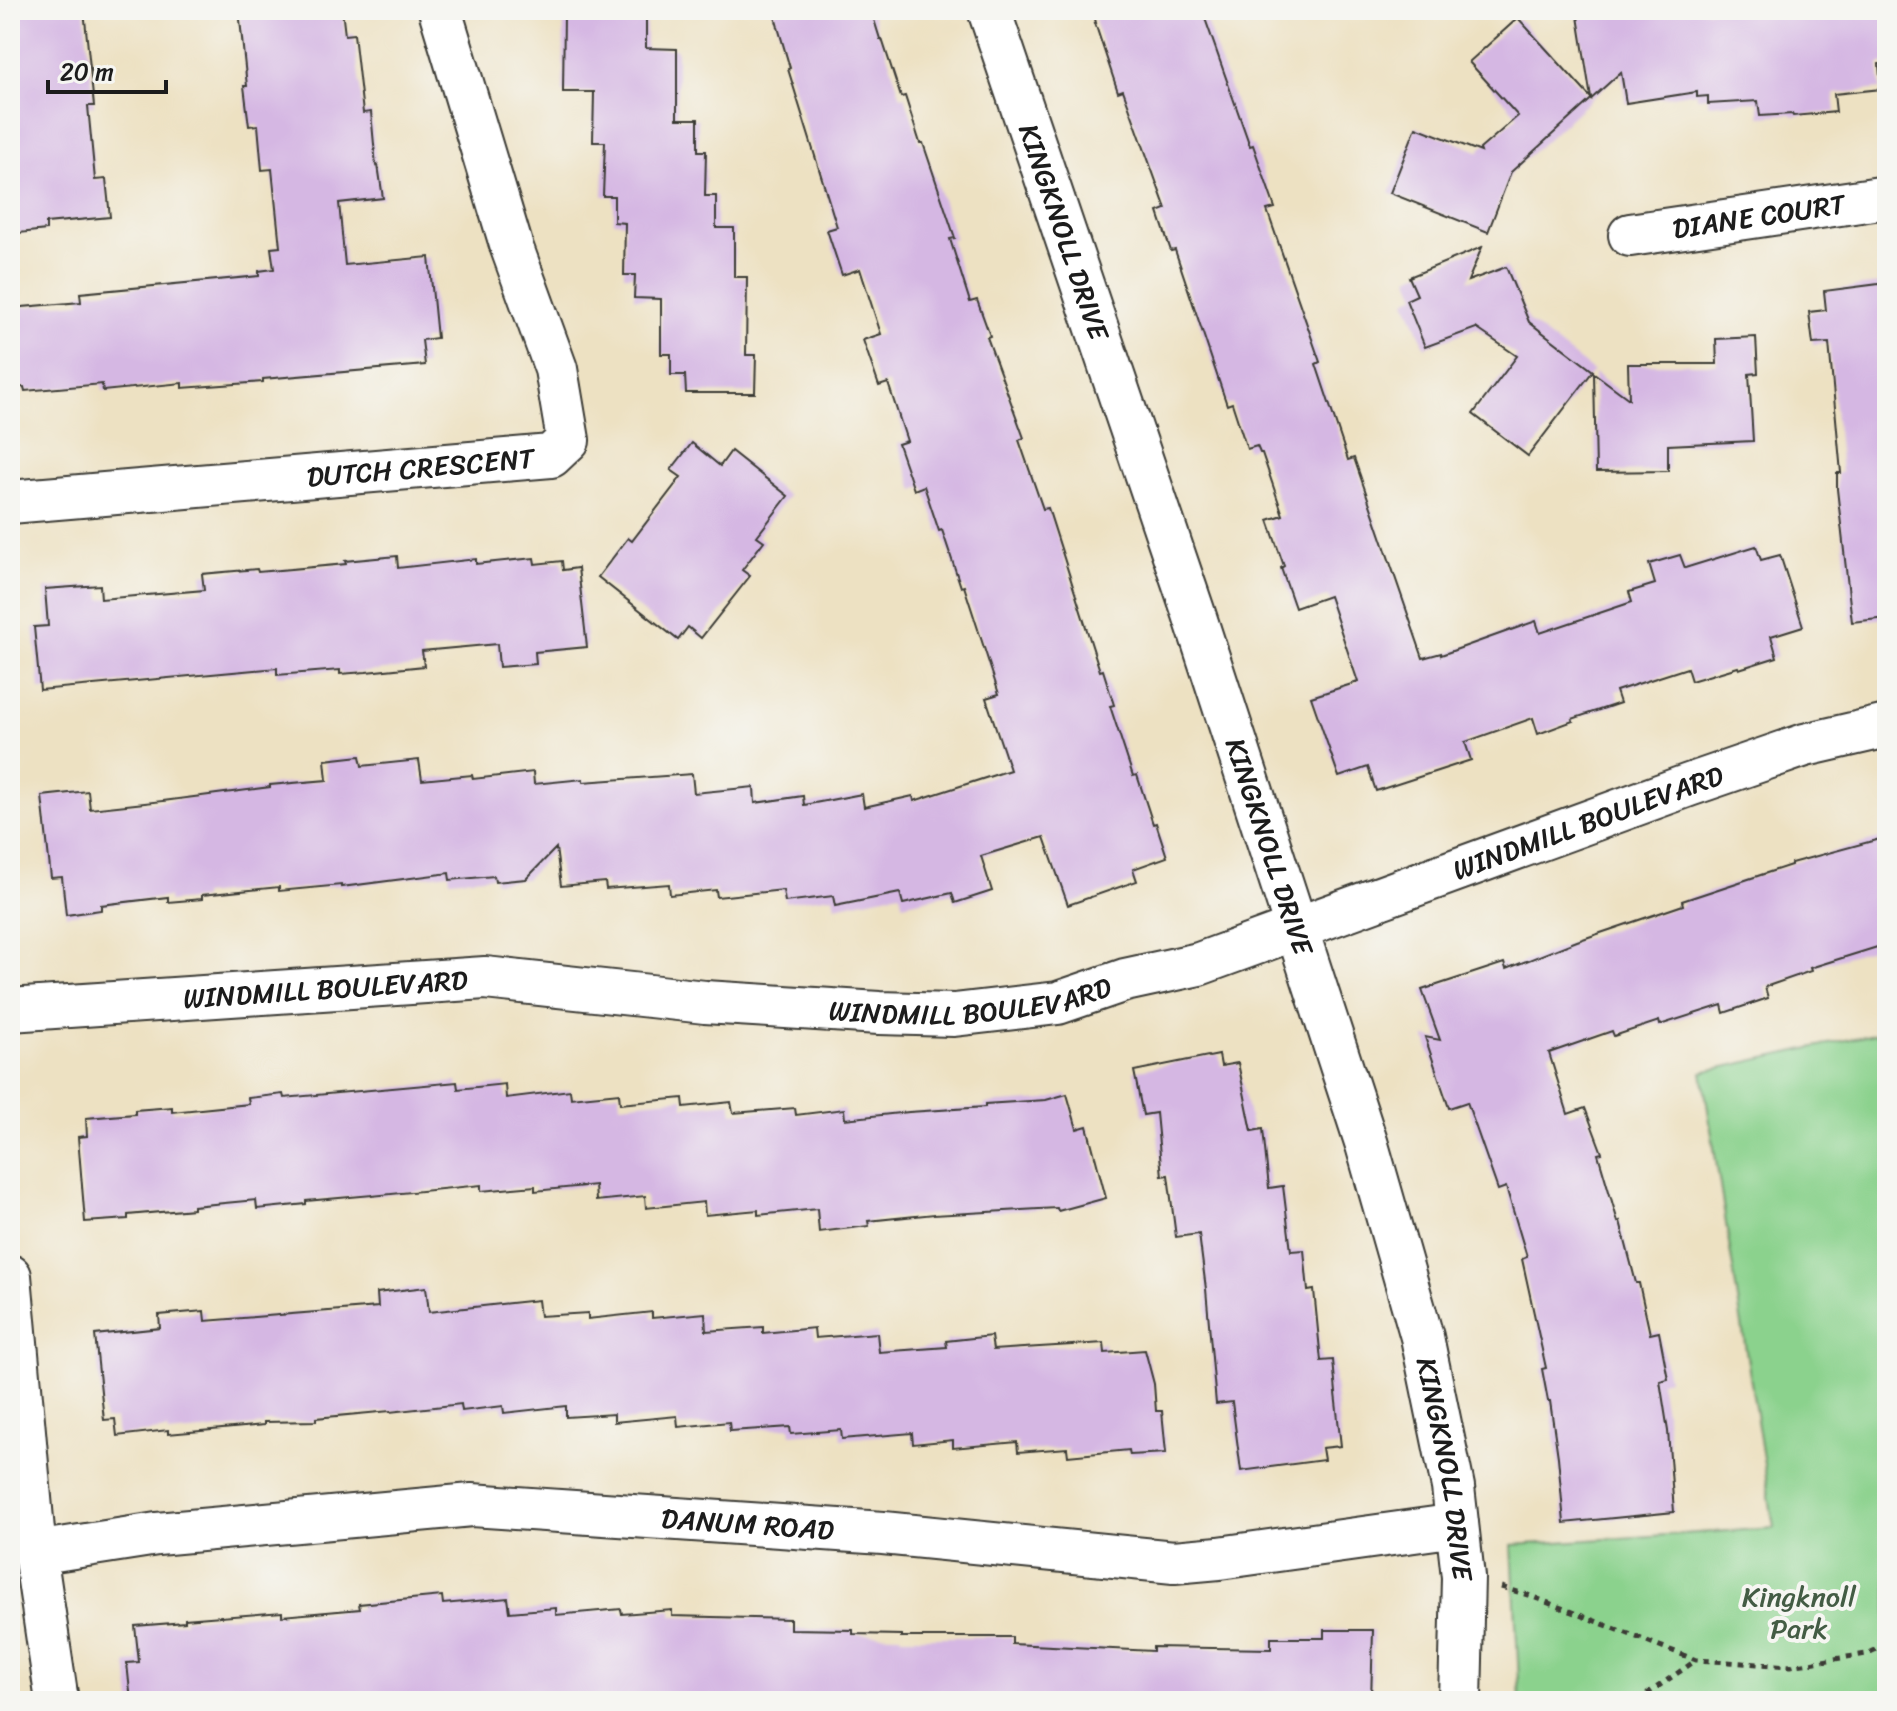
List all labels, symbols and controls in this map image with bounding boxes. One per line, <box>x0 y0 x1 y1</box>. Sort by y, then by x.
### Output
scale bar <box>48 44 166 94</box>
text: 20 m <box>60 51 114 93</box>
street label: KINGKNOLL DRIVE <box>1004 117 1124 348</box>
street label: DIANE COURT <box>1669 179 1850 253</box>
street label: DUTCH CRESCENT <box>305 433 538 502</box>
street label: KINGKNOLL DRIVE <box>1211 731 1328 963</box>
street label: WINDMILL BOULEVARD <box>1446 751 1730 894</box>
street label: WINDMILL BOULEVARD <box>181 955 470 1023</box>
street label: WINDMILL BOULEVARD <box>827 962 1119 1040</box>
street label: KINGKNOLL DRIVE <box>1402 1353 1487 1584</box>
street label: DANUM ROAD <box>659 1494 836 1555</box>
park label: Kingknoll Park <box>1742 1572 1857 1653</box>

